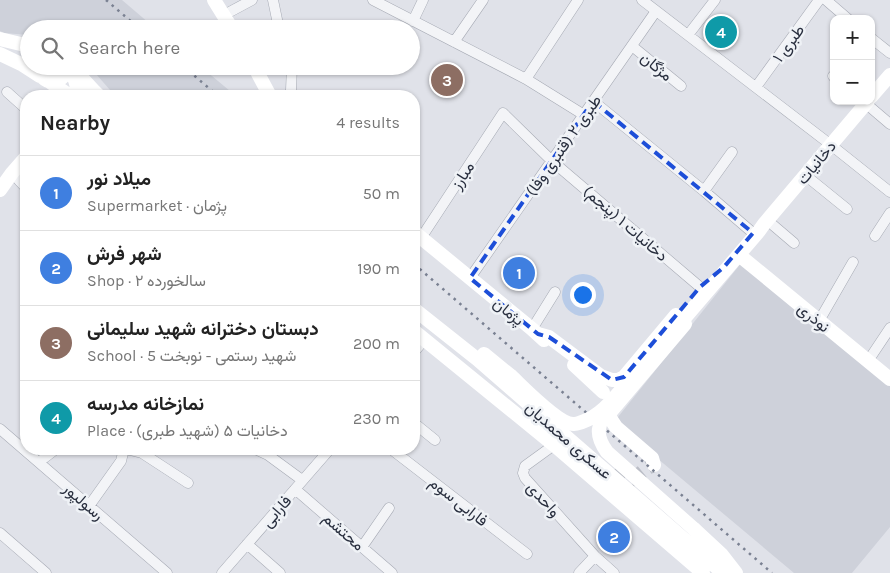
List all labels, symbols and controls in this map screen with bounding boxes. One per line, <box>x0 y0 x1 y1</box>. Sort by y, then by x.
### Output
pin: 4 <box>705 13 737 51</box>
map controls <box>830 15 875 105</box>
button: + <box>830 15 875 60</box>
search box <box>20 20 420 75</box>
street label: طبری ۱ <box>768 21 809 66</box>
icon: search <box>38 34 66 62</box>
text: Search here <box>78 37 180 59</box>
street label: مژگان <box>636 48 676 86</box>
button: − <box>830 60 875 105</box>
pin: 3 <box>431 61 463 99</box>
street label: طبری ۲ (قنبری وفا) <box>522 91 606 200</box>
text: Nearby <box>40 111 110 135</box>
text: 4 results <box>336 113 400 132</box>
street label: دخانیات <box>793 137 840 188</box>
street label: مبارز <box>446 158 479 194</box>
text: میلاد نور <box>87 168 151 190</box>
street label: دخانیات ۱ (پنجم) <box>578 181 672 267</box>
text: 1 <box>53 184 59 203</box>
text: 50 m <box>363 184 400 203</box>
text: Supermarket · پژمان <box>87 196 227 215</box>
text: شهر فرش <box>87 243 162 265</box>
pin: 1 <box>503 254 535 292</box>
text: 2 <box>51 259 61 278</box>
text: 190 m <box>357 259 400 278</box>
text: Shop · سالخورده ۲ <box>87 271 206 290</box>
your location <box>570 282 596 308</box>
street label: پژمان <box>488 293 528 331</box>
street label: نوذری <box>793 299 834 337</box>
text: دبستان دخترانه شهید سلیمانی <box>87 318 319 340</box>
text: 3 <box>51 334 61 353</box>
text: 200 m <box>353 334 400 353</box>
text: School · شهید رستمی - نوبخت 5 <box>87 346 296 365</box>
text: نمازخانه مدرسه <box>87 393 204 415</box>
street label: عسکری محمدیان <box>521 398 616 484</box>
text: 4 <box>51 409 61 428</box>
text: 230 m <box>353 409 400 428</box>
text: Place · دخانیات ۵ (شهید طبری) <box>87 421 288 440</box>
street label: فارابی سوم <box>425 473 492 531</box>
street label: رسولپور <box>57 478 108 526</box>
street label: واحدی <box>522 478 565 522</box>
street label: فارابی <box>257 491 296 532</box>
street label: محتشم <box>318 508 368 555</box>
pin: 2 <box>598 518 630 556</box>

